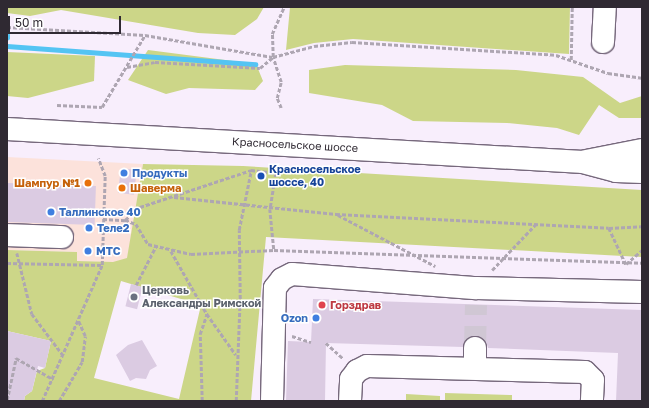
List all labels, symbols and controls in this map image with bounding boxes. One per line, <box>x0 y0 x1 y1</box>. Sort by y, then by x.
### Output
scale bar <box>10 8 123 34</box>
text: 50 m <box>15 15 43 30</box>
street label: Красносельское шоссе <box>232 135 358 155</box>
place label: Красносельское шоссе, 40 <box>269 163 361 189</box>
place label: Продукты <box>132 166 187 180</box>
marker: Продукты <box>119 168 129 178</box>
marker: Красносельское шоссе, 40 <box>256 171 266 181</box>
place label: Шампур №1 <box>14 176 80 190</box>
marker: Шампур №1 <box>83 178 93 188</box>
place label: Шаверма <box>130 181 181 195</box>
marker: Шаверма <box>117 183 127 193</box>
place label: Таллинское 40 <box>59 205 141 219</box>
marker: Таллинское 40 <box>46 207 56 217</box>
place label: Теле2 <box>97 221 129 235</box>
marker: Теле2 <box>84 223 94 233</box>
place label: МТС <box>96 244 121 258</box>
marker: МТС <box>83 246 93 256</box>
place label: Церковь Александры Римской <box>142 284 261 310</box>
marker: Церковь Александры Римской <box>129 292 139 302</box>
place label: Горздрав <box>330 298 381 312</box>
marker: Горздрав <box>317 300 327 310</box>
place label: Ozon <box>281 311 308 325</box>
marker: Ozon <box>311 313 321 323</box>

